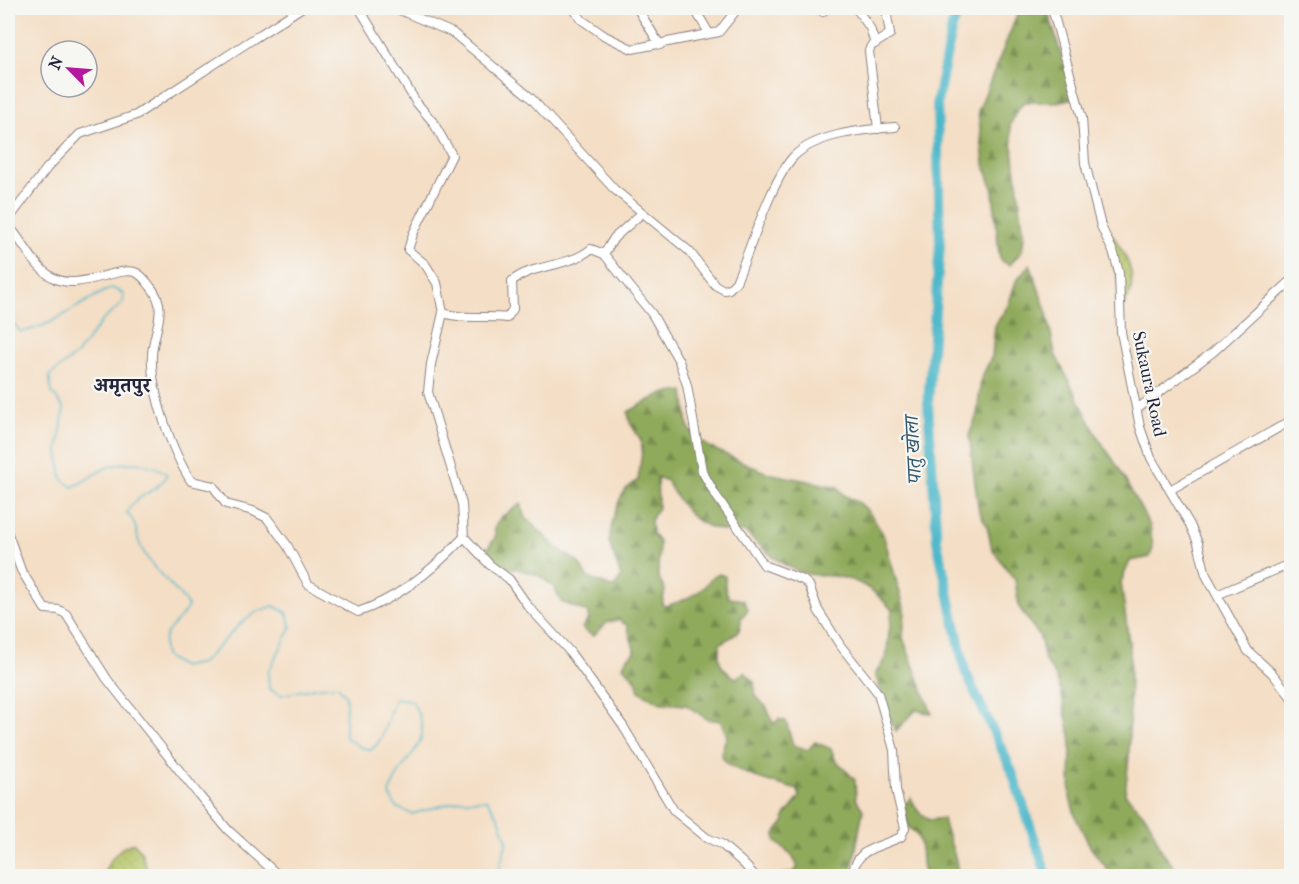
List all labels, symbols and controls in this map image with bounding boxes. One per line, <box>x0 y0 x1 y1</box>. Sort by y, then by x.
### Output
north arrow <box>39 39 99 99</box>
text: N <box>45 53 67 72</box>
street label: Sukaura Road <box>1128 329 1170 439</box>
district label: अमृतपुर <box>94 374 152 397</box>
water label: पातु खोला <box>900 412 927 486</box>

